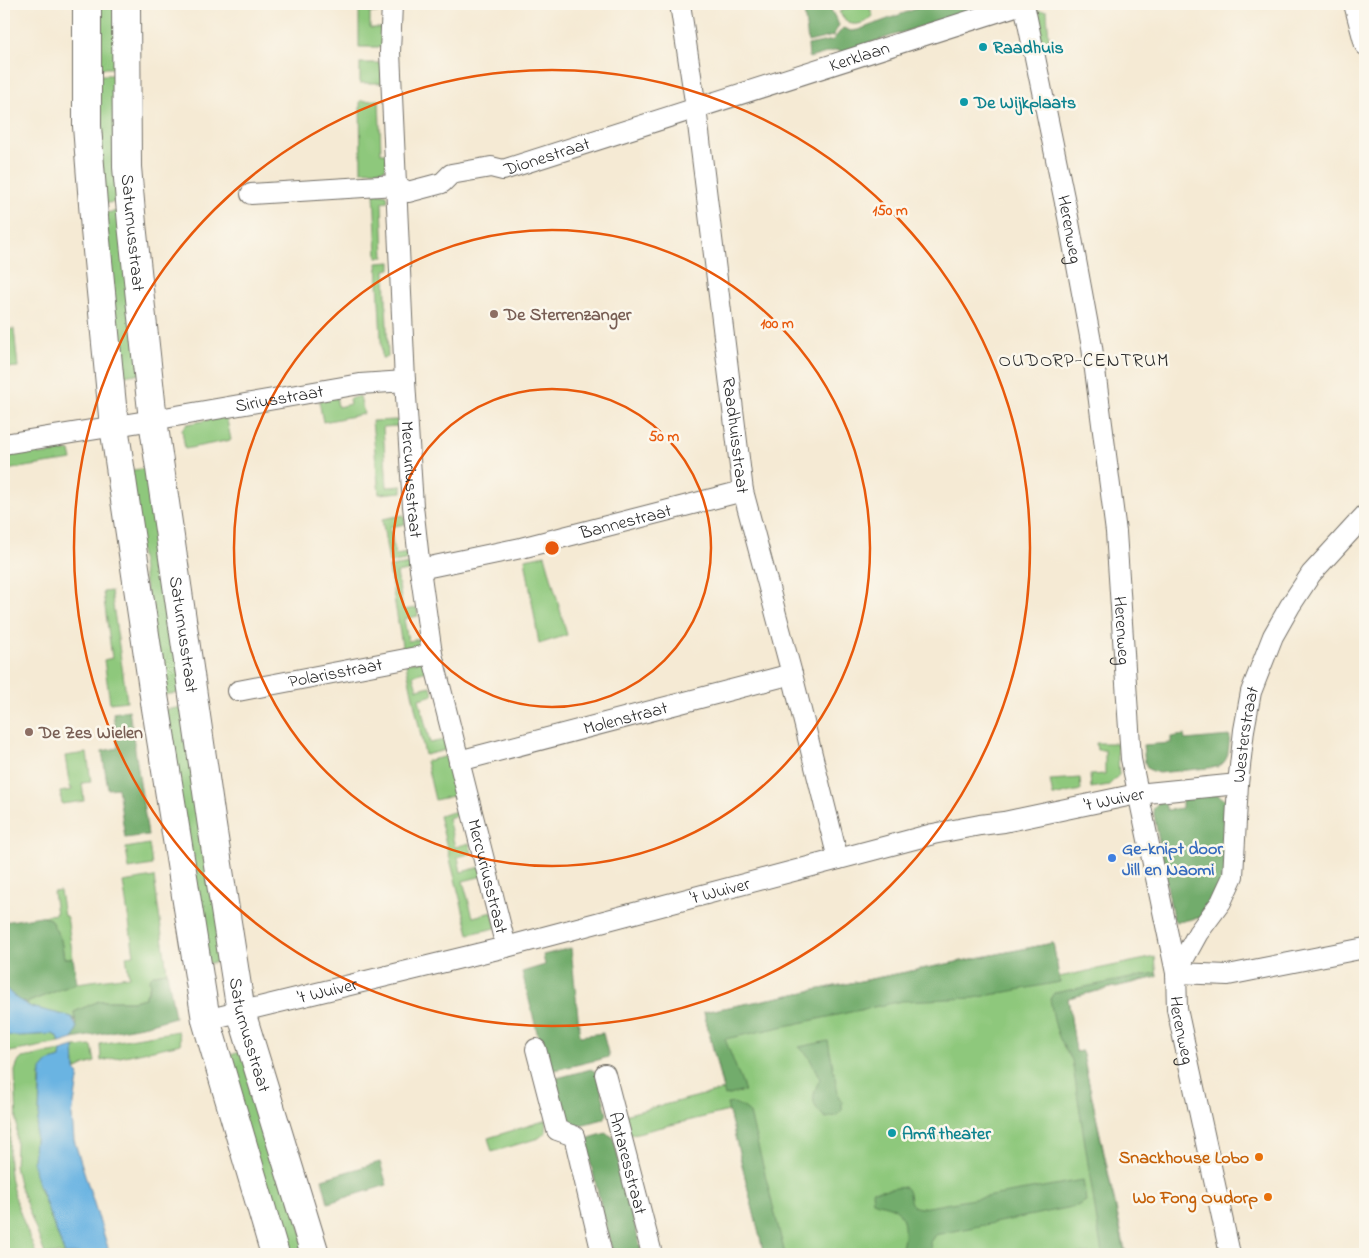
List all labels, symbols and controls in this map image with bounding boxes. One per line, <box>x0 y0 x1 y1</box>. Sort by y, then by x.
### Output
street label: Kerklaan <box>826 36 893 80</box>
place label: Raadhuis <box>993 36 1064 62</box>
marker: Raadhuis <box>977 41 989 53</box>
place label: De Wijkplaats <box>973 91 1076 117</box>
marker: De Wijkplaats <box>958 96 970 108</box>
street label: Dionestraat <box>500 132 594 184</box>
street label: Saturnusstraat <box>113 173 150 293</box>
street label: Herenweg <box>1049 193 1087 266</box>
text: 150 m <box>872 200 908 222</box>
place label: De Sterrenzanger <box>503 303 632 330</box>
marker: De Sterrenzanger <box>488 308 500 320</box>
text: 100 m <box>760 313 794 335</box>
district label: OUDORP-CENTRUM <box>999 348 1169 375</box>
street label: Raadhuisstraat <box>714 376 754 495</box>
street label: Siriusstraat <box>233 380 326 420</box>
street label: Mercuriusstraat <box>393 420 427 540</box>
text: 50 m <box>649 426 680 448</box>
street label: Bannestraat <box>576 499 675 548</box>
centre of rings <box>543 539 561 557</box>
street label: Saturnusstraat <box>161 575 204 695</box>
street label: Herenweg <box>1105 595 1136 666</box>
street label: Polarisstraat <box>286 653 385 696</box>
street label: Westerstraat <box>1227 683 1267 784</box>
street label: Molenstraat <box>581 696 671 743</box>
place label: De Zes Wielen <box>38 721 143 747</box>
marker: De Zes Wielen <box>23 726 35 738</box>
street label: 't Wuiver <box>1082 782 1146 820</box>
street label: Mercuriusstraat <box>459 817 513 937</box>
place label: Ge-knipt door Jill en Naomi <box>1122 837 1223 884</box>
marker: Ge-knipt door Jill en Naomi <box>1106 852 1118 864</box>
street label: 't Wuiver <box>688 872 754 913</box>
street label: 't Wuiver <box>295 972 361 1012</box>
street label: Saturnusstraat <box>221 976 276 1096</box>
street label: Herenweg <box>1162 996 1200 1067</box>
street label: Antaresstraat <box>600 1109 652 1218</box>
place label: Amfitheater <box>902 1122 991 1148</box>
marker: Amfitheater <box>886 1127 898 1139</box>
place label: Snackhouse Lobo <box>1119 1146 1249 1172</box>
marker: Snackhouse Lobo <box>1253 1151 1265 1163</box>
place label: Wo Fong Oudorp <box>1132 1186 1258 1213</box>
marker: Wo Fong Oudorp <box>1262 1191 1274 1203</box>

